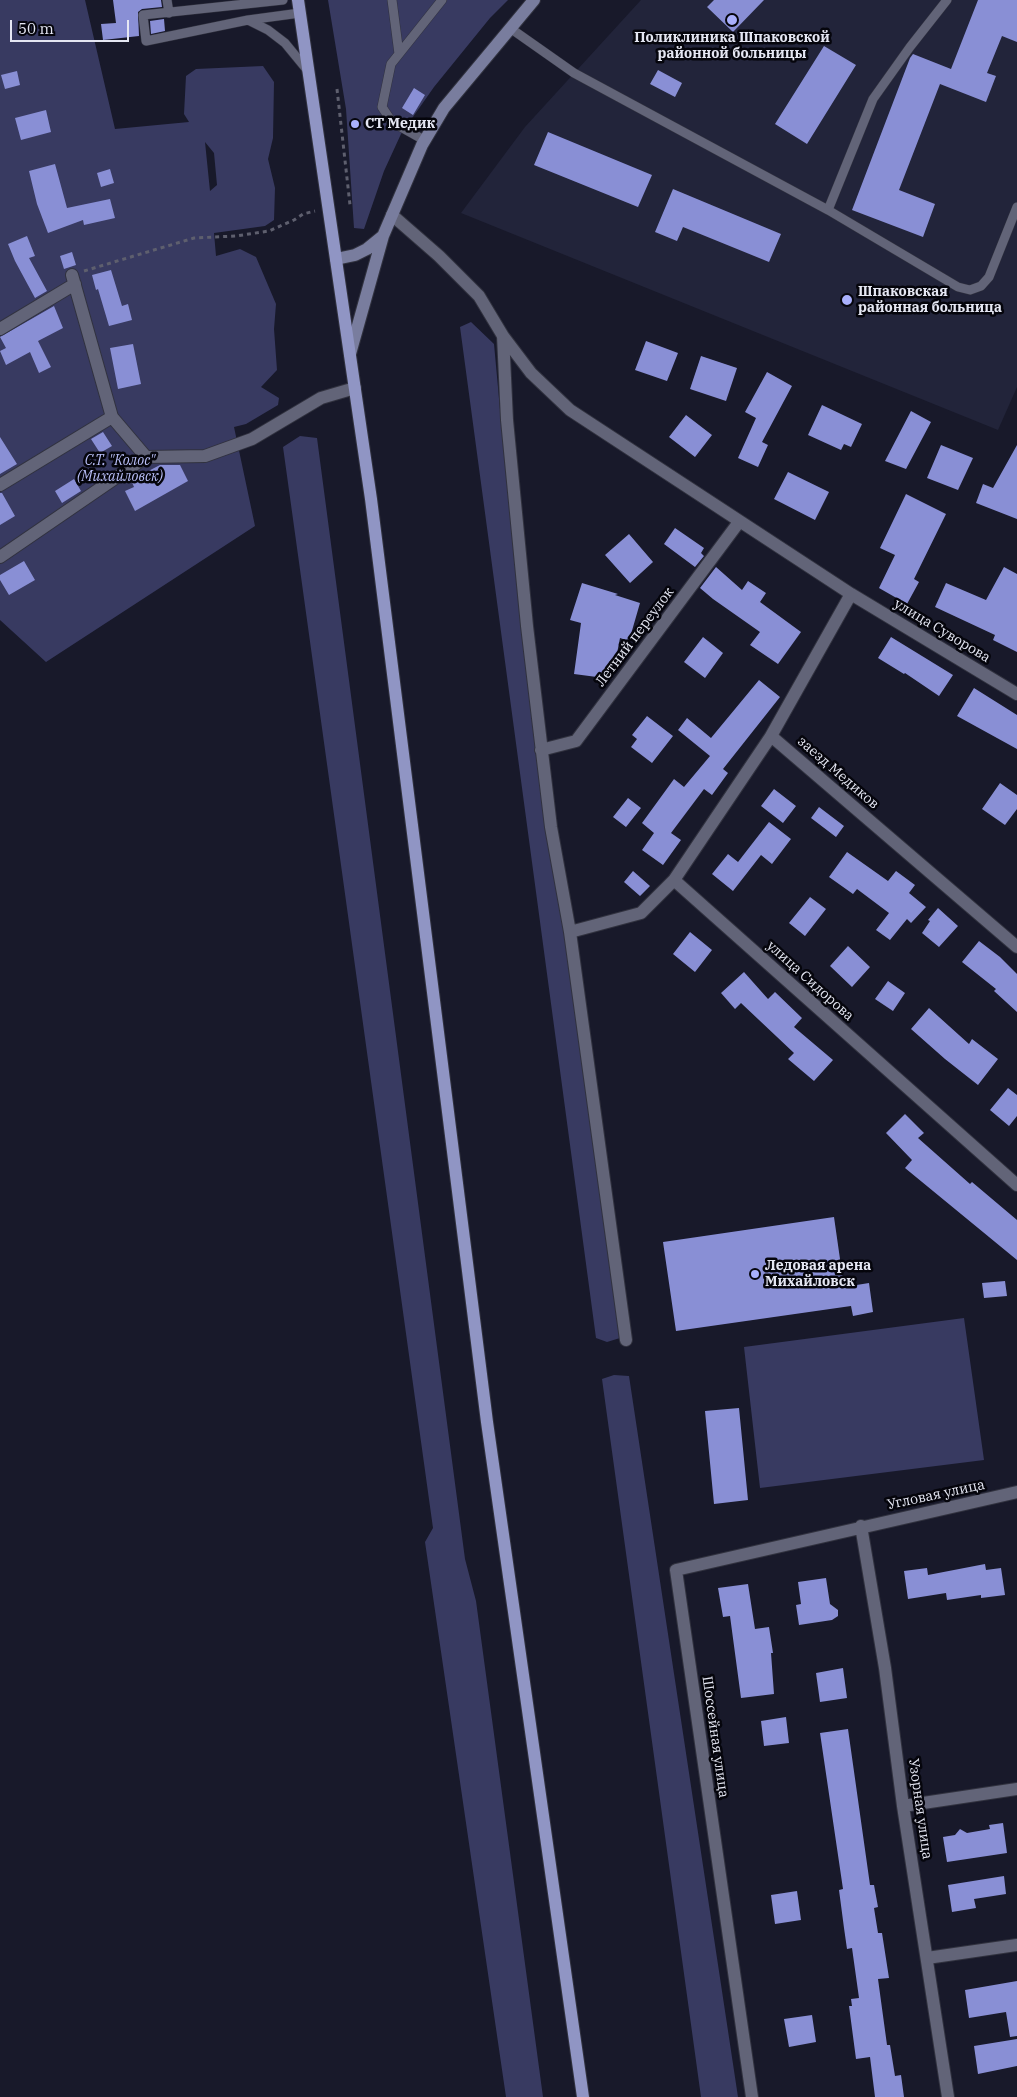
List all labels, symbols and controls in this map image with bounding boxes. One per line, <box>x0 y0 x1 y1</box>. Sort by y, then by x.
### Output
scale bar <box>12 10 131 42</box>
marker: Поликлиника Шпаковской районной больницы <box>725 13 739 27</box>
text: 50 m <box>18 19 54 38</box>
place label: Поликлиника Шпаковской районной больницы <box>634 30 830 62</box>
place label: СТ Медик <box>365 116 435 132</box>
marker: СТ Медик <box>349 118 361 130</box>
place label: Шпаковская районная больница <box>858 284 1002 316</box>
marker: Шпаковская районная больница <box>840 293 854 307</box>
park label: С.Т. "Колос" (Михайловск) <box>77 453 163 486</box>
street label: Летний переулок <box>592 584 678 690</box>
street label: улица Суворова <box>891 596 993 666</box>
street label: заезд Медиков <box>794 733 882 813</box>
street label: улица Сидорова <box>763 937 857 1025</box>
place label: Ледовая арена Михайловск <box>765 1258 871 1290</box>
marker: Ледовая арена Михайловск <box>749 1268 761 1280</box>
street label: Угловая улица <box>886 1476 986 1514</box>
street label: Шоссейная улица <box>698 1675 732 1799</box>
street label: Узорная улица <box>905 1758 935 1860</box>

